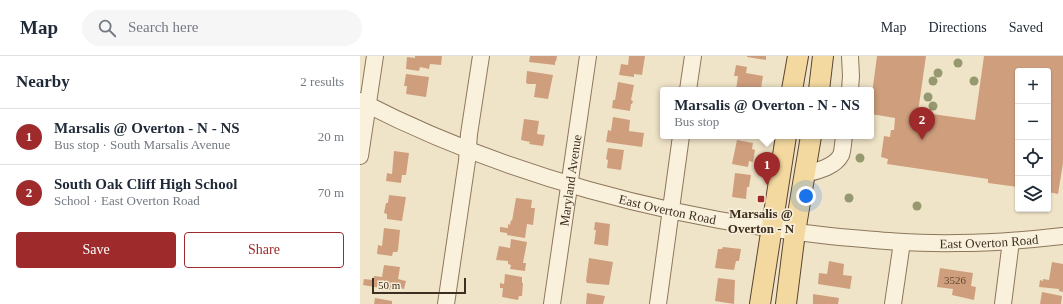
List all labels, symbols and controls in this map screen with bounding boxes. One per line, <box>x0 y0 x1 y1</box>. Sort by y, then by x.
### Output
search box <box>82 10 362 46</box>
text: Map <box>20 17 58 38</box>
icon: search <box>96 17 118 39</box>
text: Search here <box>128 19 198 35</box>
text: Map <box>881 20 906 35</box>
text: Directions <box>928 20 987 35</box>
text: Saved <box>1009 20 1043 35</box>
map controls <box>1015 68 1051 212</box>
button: + <box>1015 68 1051 104</box>
text: Nearby <box>16 72 70 91</box>
text: 2 results <box>300 74 344 89</box>
popup <box>660 87 874 139</box>
text: Marsalis @ Overton - N - NS <box>674 97 860 113</box>
button: − <box>1015 104 1051 140</box>
pin: 2 <box>909 107 935 140</box>
text: Bus stop <box>674 114 719 129</box>
text: Marsalis @ Overton - N - NS <box>54 120 240 136</box>
text: 1 <box>26 129 32 144</box>
text: 20 m <box>318 129 344 144</box>
street label: Maryland Avenue <box>556 133 584 227</box>
text: Bus stop · South Marsalis Avenue <box>54 137 230 152</box>
button: locate <box>1015 140 1051 176</box>
pin: 1 <box>754 152 780 185</box>
text: South Oak Cliff High School <box>54 176 237 192</box>
button: layers <box>1015 176 1051 212</box>
text: 2 <box>26 185 32 200</box>
text: 70 m <box>318 185 344 200</box>
your location <box>796 186 816 206</box>
street label: East Overton Road <box>618 191 718 227</box>
text: School · East Overton Road <box>54 193 200 208</box>
marker: Marsalis @ Overton - N <box>756 194 766 204</box>
place label: Marsalis @ Overton - N <box>728 206 795 236</box>
street label: East Overton Road <box>939 231 1040 251</box>
button: Save <box>16 232 176 268</box>
button: Share <box>184 232 344 268</box>
house number: 3526 <box>944 274 967 286</box>
scale bar <box>372 276 466 295</box>
text: 50 m <box>378 279 400 291</box>

